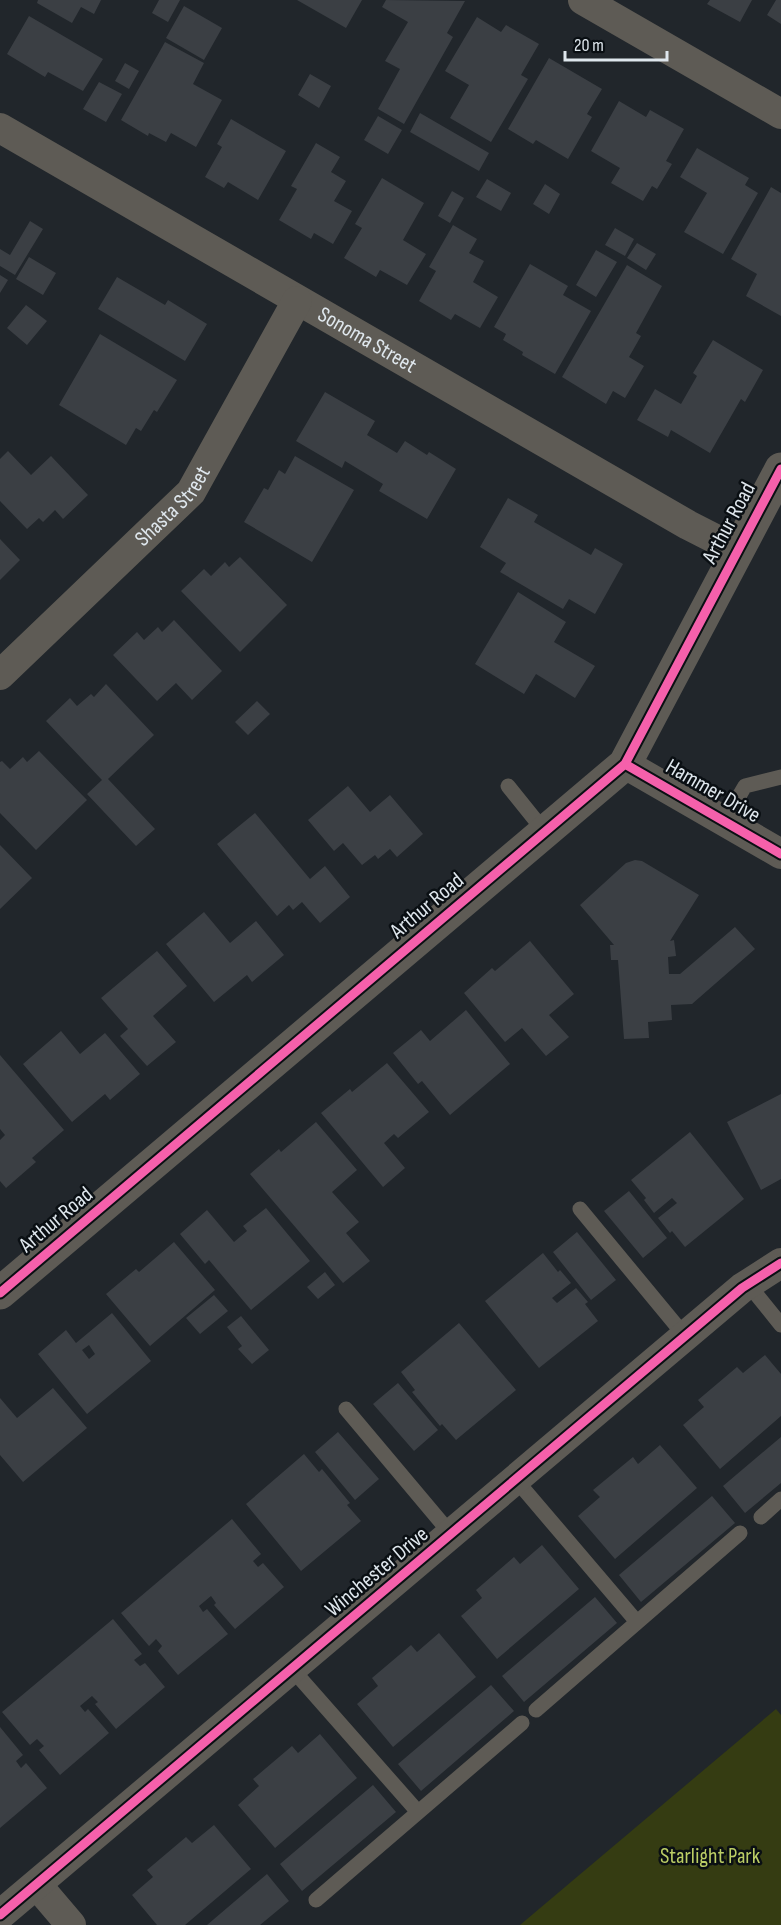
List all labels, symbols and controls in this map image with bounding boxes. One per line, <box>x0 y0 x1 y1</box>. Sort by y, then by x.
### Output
scale bar <box>565 24 667 62</box>
text: 20 m <box>574 35 604 56</box>
street label: Sonoma Street <box>313 301 422 379</box>
street label: Shasta Street <box>129 461 216 552</box>
street label: Arthur Road <box>696 478 762 569</box>
street label: Hammer Drive <box>661 753 765 829</box>
street label: Arthur Road <box>384 867 469 945</box>
street label: Arthur Road <box>13 1181 98 1259</box>
street label: Winchester Drive <box>320 1521 434 1623</box>
park label: Starlight Park <box>660 1843 761 1870</box>

